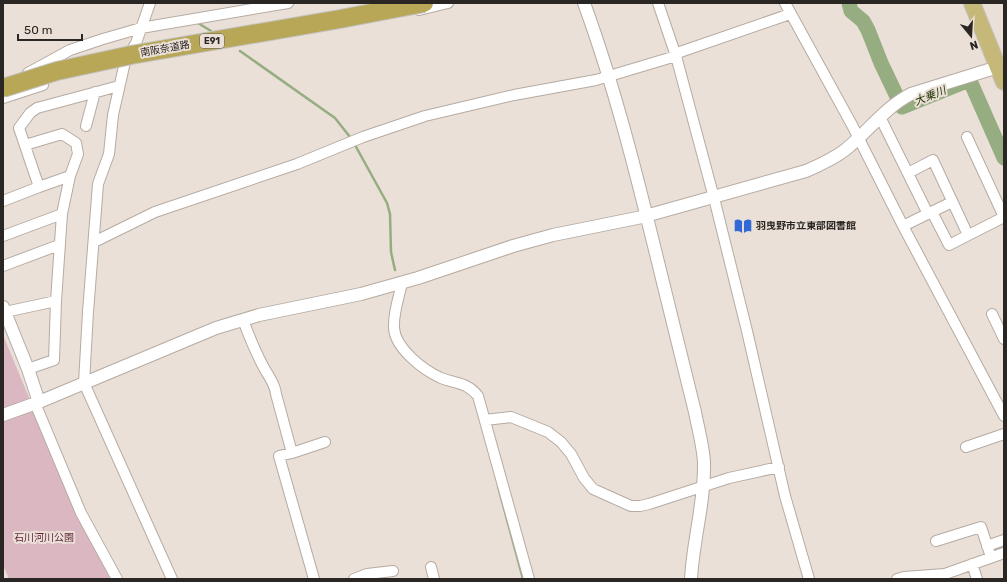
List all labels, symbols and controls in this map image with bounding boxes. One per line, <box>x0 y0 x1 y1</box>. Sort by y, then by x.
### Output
scale bar <box>18 16 82 42</box>
north arrow <box>951 16 991 56</box>
text: 50 m <box>24 23 52 37</box>
road number: E91 <box>200 34 224 48</box>
text: N <box>968 38 980 52</box>
street label: 南阪奈道路 <box>139 39 191 59</box>
water label: 大乗川 <box>912 83 949 108</box>
library icon: 羽曳野市立東部図書館 <box>733 216 753 236</box>
place label: 羽曳野市立東部図書館 <box>755 220 856 232</box>
park label: 石川河川公園 <box>14 532 74 544</box>

